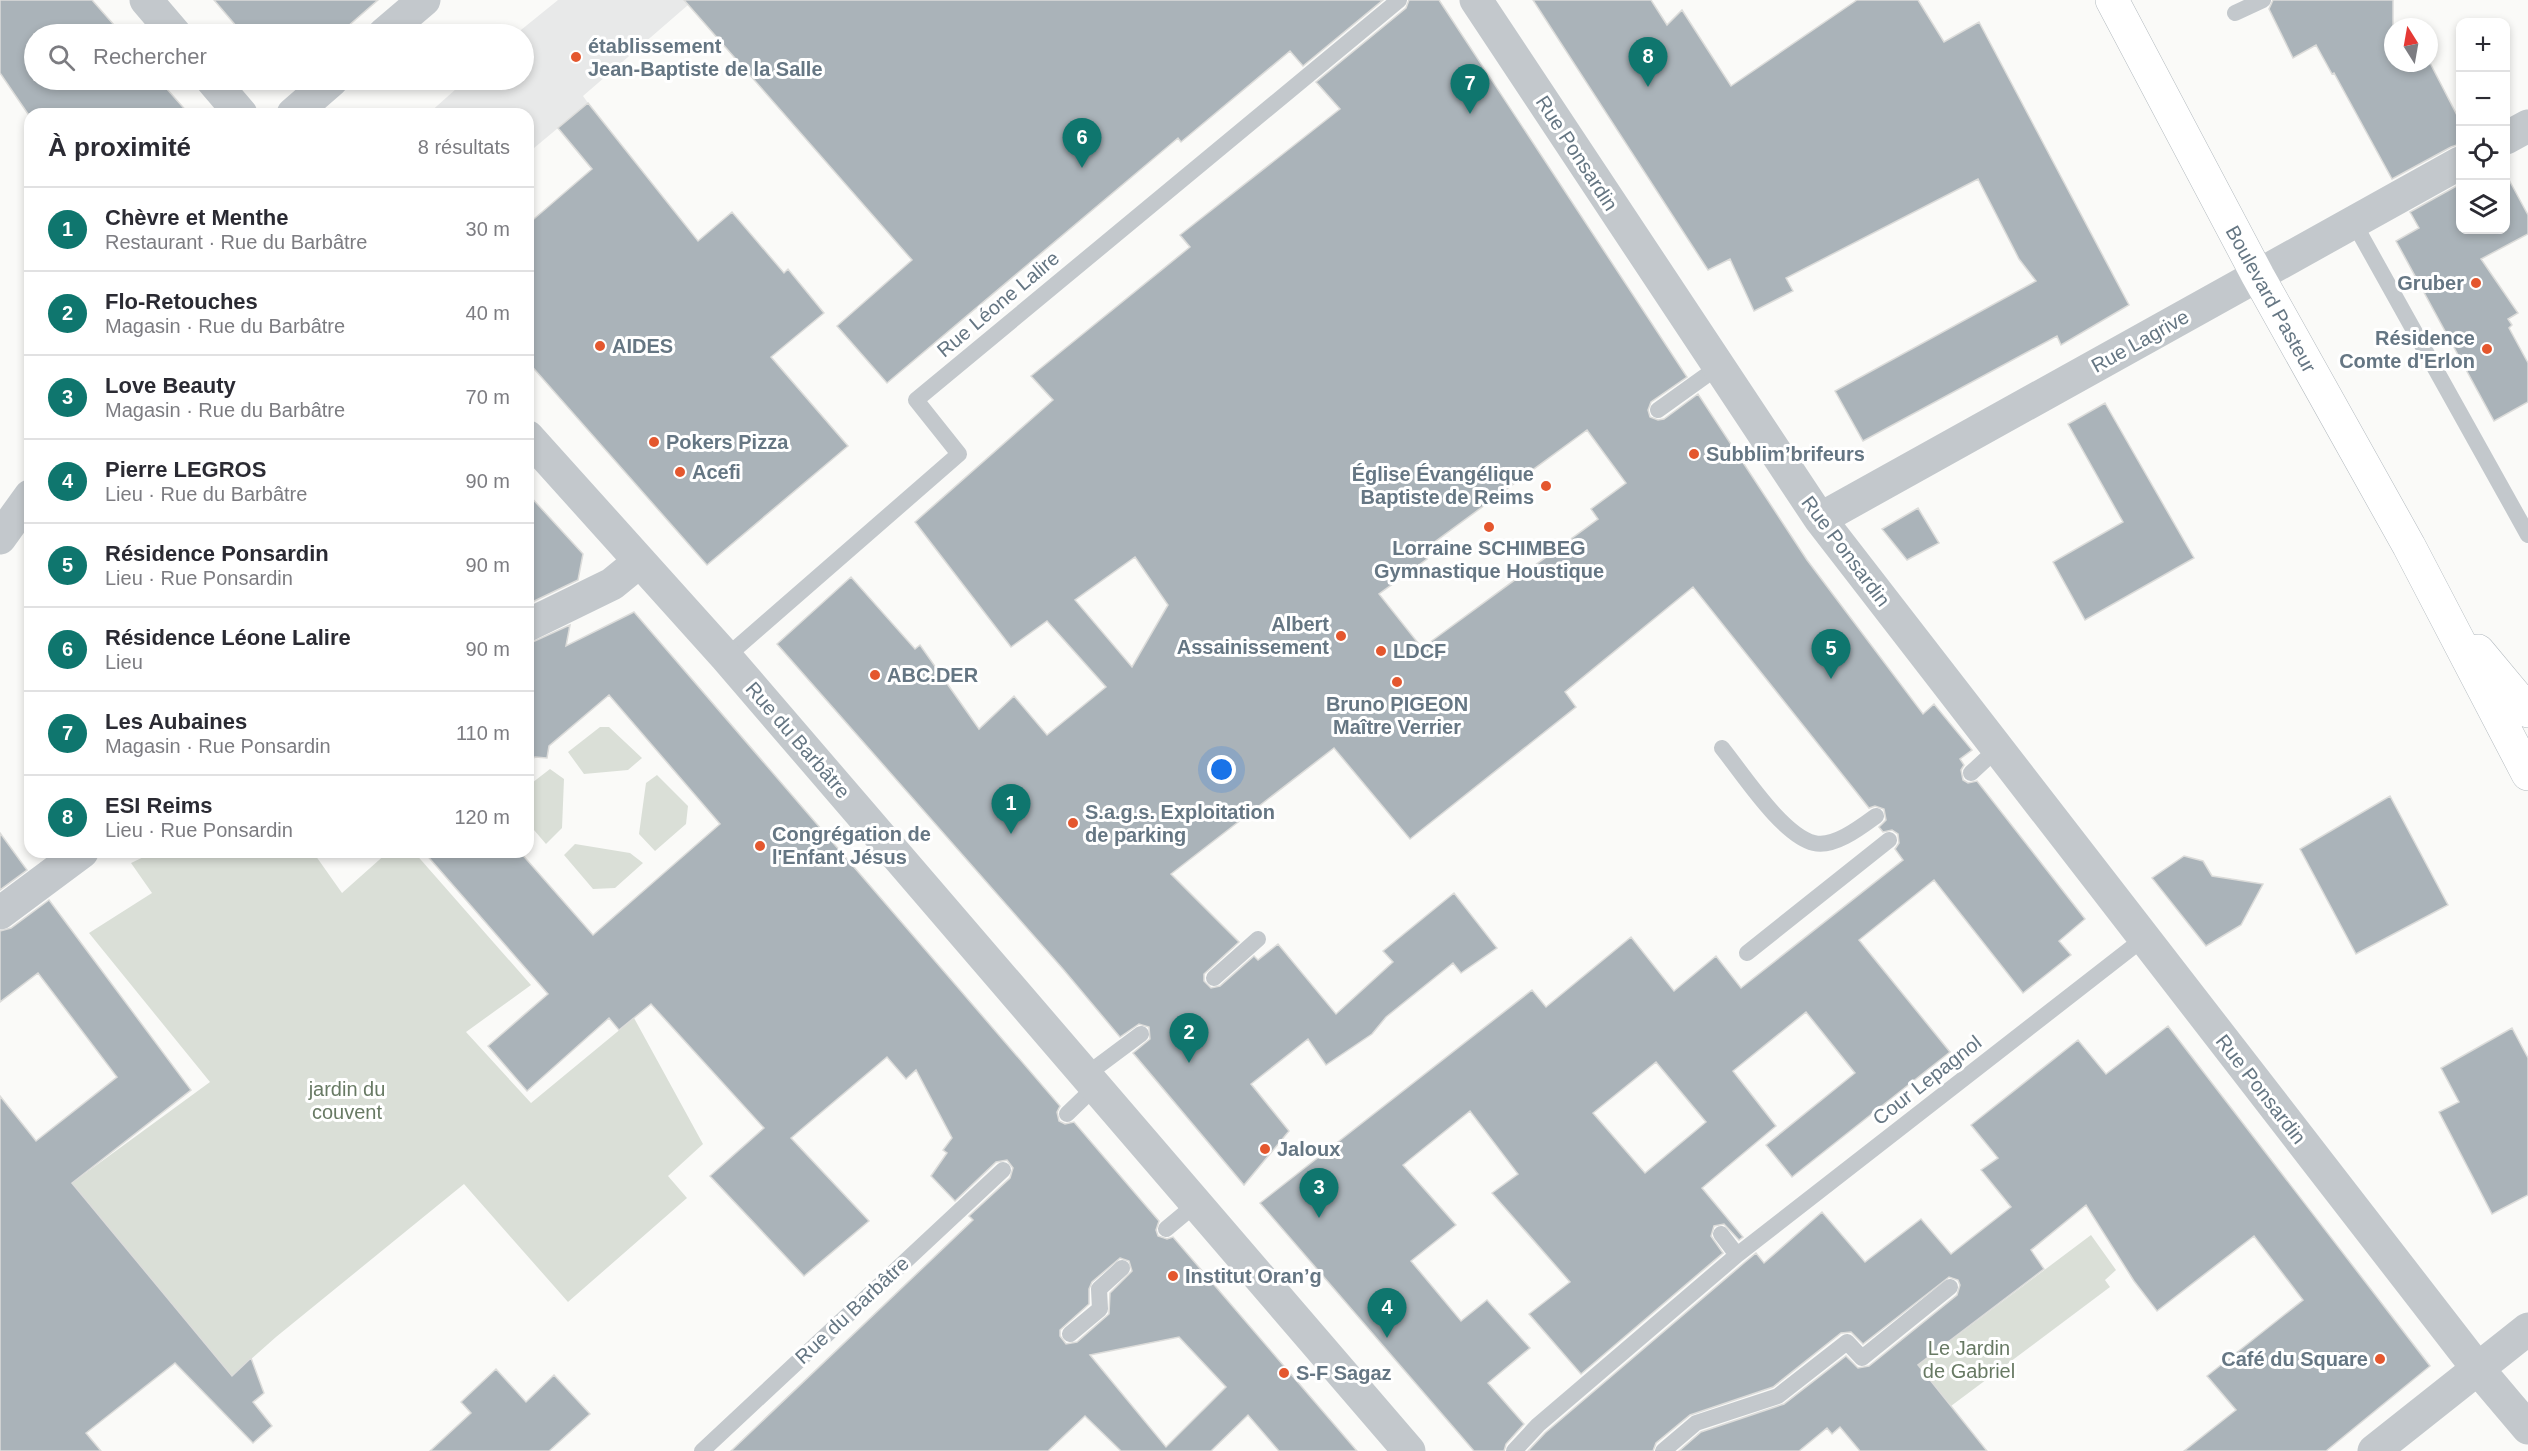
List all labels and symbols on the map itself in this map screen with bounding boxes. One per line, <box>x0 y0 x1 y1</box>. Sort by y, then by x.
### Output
north arrow <box>2384 18 2438 72</box>
place label: établissement Jean-Baptiste de la Salle <box>588 35 823 80</box>
pin: 8 <box>1628 38 1668 87</box>
marker: établissement Jean-Baptiste de la Salle <box>569 50 583 64</box>
pin: 7 <box>1450 64 1490 114</box>
street label: Rue Ponsardin <box>1532 92 1622 214</box>
pin: 6 <box>1062 118 1102 168</box>
street label: Boulevard Pasteur <box>2221 222 2321 377</box>
street label: Rue Léone Lalire <box>933 247 1063 361</box>
place label: Gruber <box>2397 272 2464 294</box>
marker: Gruber <box>2469 276 2483 290</box>
street label: Rue Lagrive <box>2088 305 2192 377</box>
place label: Résidence Comte d'Erlon <box>2339 327 2475 372</box>
place label: AIDES <box>612 335 673 357</box>
marker: AIDES <box>593 339 607 353</box>
marker: Résidence Comte d'Erlon <box>2480 342 2494 356</box>
place label: Pokers Pizza <box>666 431 789 453</box>
marker: Pokers Pizza <box>647 435 661 449</box>
place label: Subblim’brifeurs <box>1706 443 1865 465</box>
marker: Subblim’brifeurs <box>1687 447 1701 461</box>
place label: Acefi <box>692 461 741 483</box>
place label: Église Évangélique Baptiste de Reims <box>1352 463 1534 508</box>
marker: Acefi <box>673 465 687 479</box>
marker: Église Évangélique Baptiste de Reims <box>1539 479 1553 493</box>
street label: Rue Ponsardin <box>1797 492 1895 610</box>
marker: Lorraine SCHIMBEG Gymnastique Houstique <box>1482 520 1496 534</box>
place label: Lorraine SCHIMBEG Gymnastique Houstique <box>1374 537 1604 582</box>
place label: Albert Assainissement <box>1177 613 1329 658</box>
marker: Albert Assainissement <box>1334 629 1348 643</box>
pin: 5 <box>1812 630 1850 679</box>
place label: LDCF <box>1393 640 1446 662</box>
marker: LDCF <box>1374 644 1388 658</box>
place label: ABC.DER <box>887 664 979 686</box>
marker: ABC.DER <box>868 668 882 682</box>
marker: Bruno PIGEON Maître Verrier <box>1390 675 1404 689</box>
street label: Rue du Barbâtre <box>742 677 854 803</box>
place label: Bruno PIGEON Maître Verrier <box>1326 693 1468 738</box>
your location <box>1207 755 1236 784</box>
pin: 1 <box>992 784 1030 834</box>
place label: S.a.g.s. Exploitation de parking <box>1085 801 1275 846</box>
marker: S.a.g.s. Exploitation de parking <box>1066 816 1080 830</box>
place label: Congrégation de l'Enfant Jésus <box>772 823 931 868</box>
marker: Congrégation de l'Enfant Jésus <box>753 839 767 853</box>
pin: 2 <box>1170 1014 1208 1063</box>
street label: Rue Ponsardin <box>2212 1030 2310 1148</box>
street label: Cour Lepagnol <box>1869 1031 1985 1129</box>
park label: jardin du couvent <box>308 1078 385 1123</box>
place label: Jaloux <box>1277 1138 1340 1160</box>
marker: Jaloux <box>1258 1142 1272 1156</box>
pin: 3 <box>1300 1168 1338 1218</box>
street label: Rue du Barbâtre <box>791 1252 913 1368</box>
place label: Institut Oran’g <box>1185 1265 1322 1287</box>
marker: Institut Oran’g <box>1166 1269 1180 1283</box>
pin: 4 <box>1368 1288 1406 1338</box>
park label: Le Jardin de Gabriel <box>1923 1337 2015 1382</box>
place label: Café du Square <box>2221 1348 2368 1370</box>
marker: Café du Square <box>2373 1352 2387 1366</box>
place label: S-F Sagaz <box>1296 1362 1392 1384</box>
marker: S-F Sagaz <box>1277 1366 1291 1380</box>

